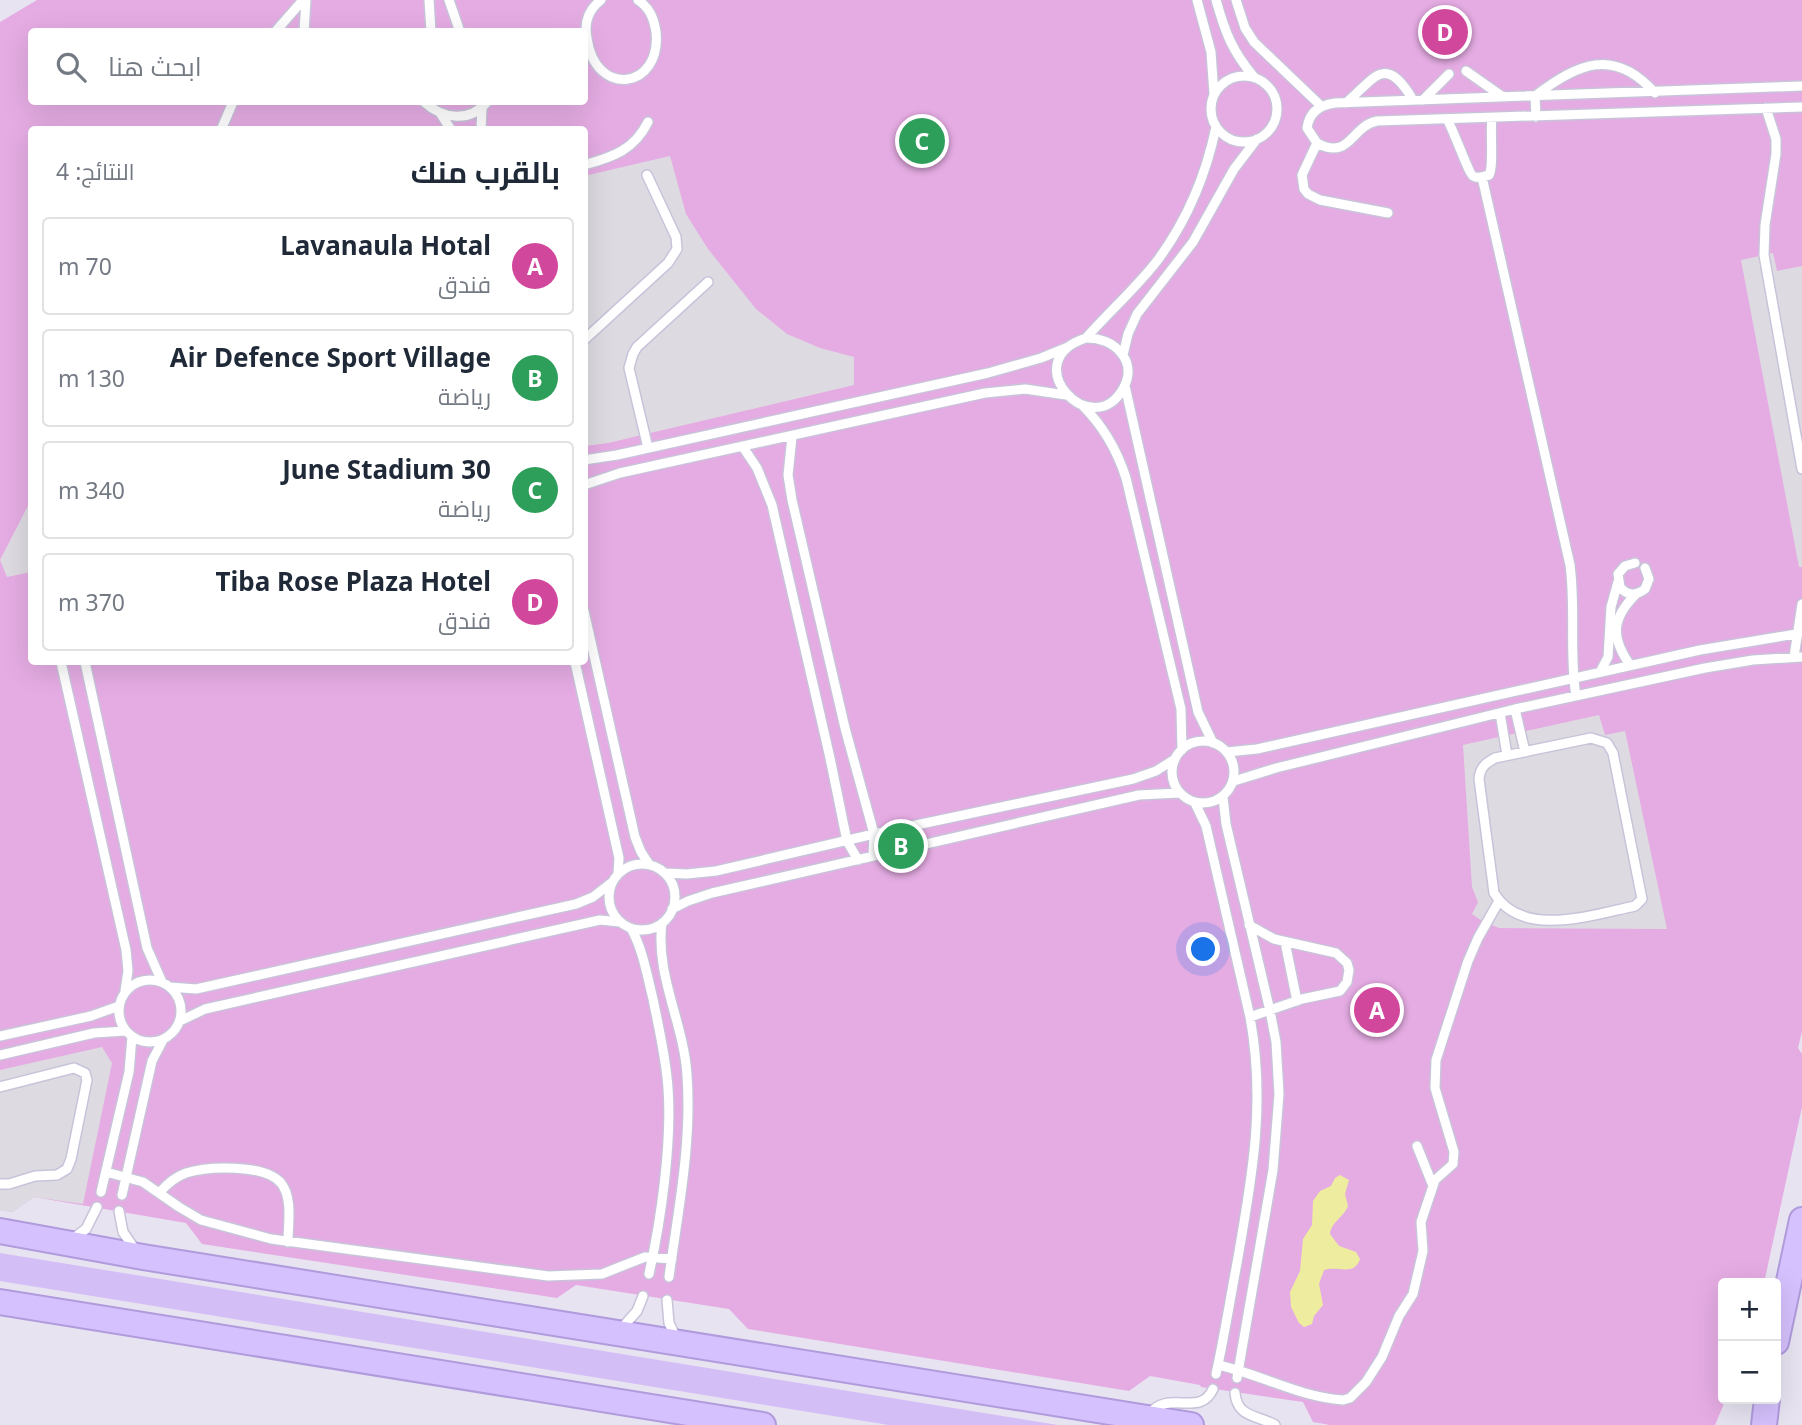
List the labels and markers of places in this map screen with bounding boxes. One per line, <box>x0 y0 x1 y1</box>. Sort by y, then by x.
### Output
pin: D <box>1422 6 1468 58</box>
pin: C <box>899 115 945 167</box>
pin: B <box>878 820 924 872</box>
pin: A <box>1354 984 1400 1036</box>

